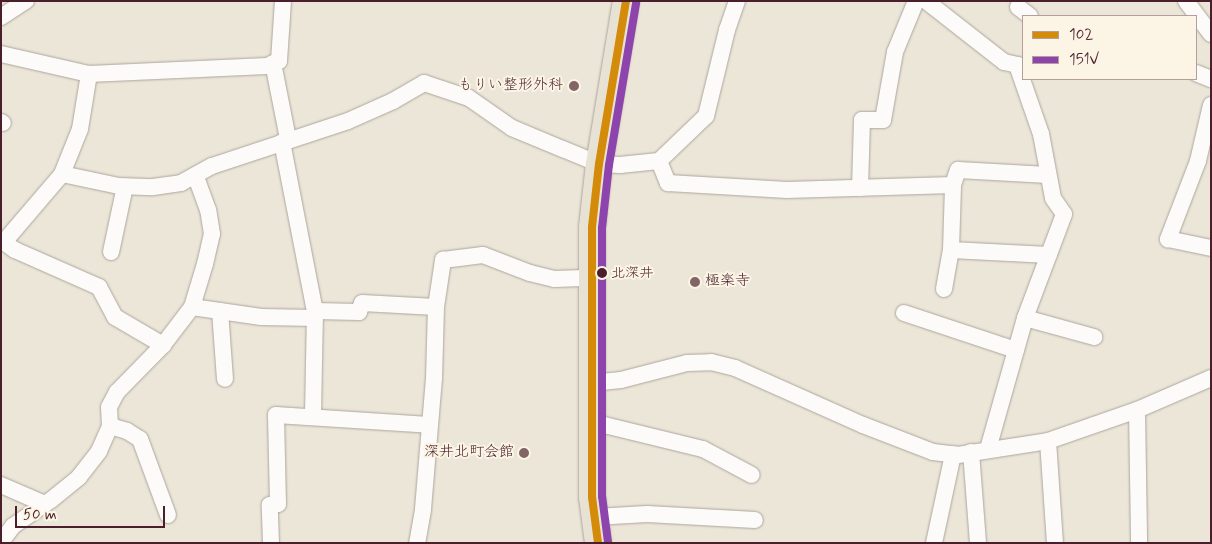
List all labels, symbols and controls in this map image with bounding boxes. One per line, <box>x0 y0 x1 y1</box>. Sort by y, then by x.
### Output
legend <box>1022 15 1197 80</box>
text: 102 <box>1069 25 1093 45</box>
text: 151V <box>1069 50 1099 70</box>
place label: もりい整形外科 <box>458 77 563 95</box>
marker: もりい整形外科 <box>567 79 581 93</box>
place label: 北深井 <box>611 265 653 281</box>
marker: 北深井 <box>597 268 607 278</box>
place label: 極楽寺 <box>705 273 750 291</box>
marker: 極楽寺 <box>689 276 701 288</box>
place label: 深井北町会館 <box>424 444 514 462</box>
marker: 深井北町会館 <box>518 447 530 459</box>
scale bar <box>18 496 168 528</box>
text: 50 m <box>23 505 57 525</box>

